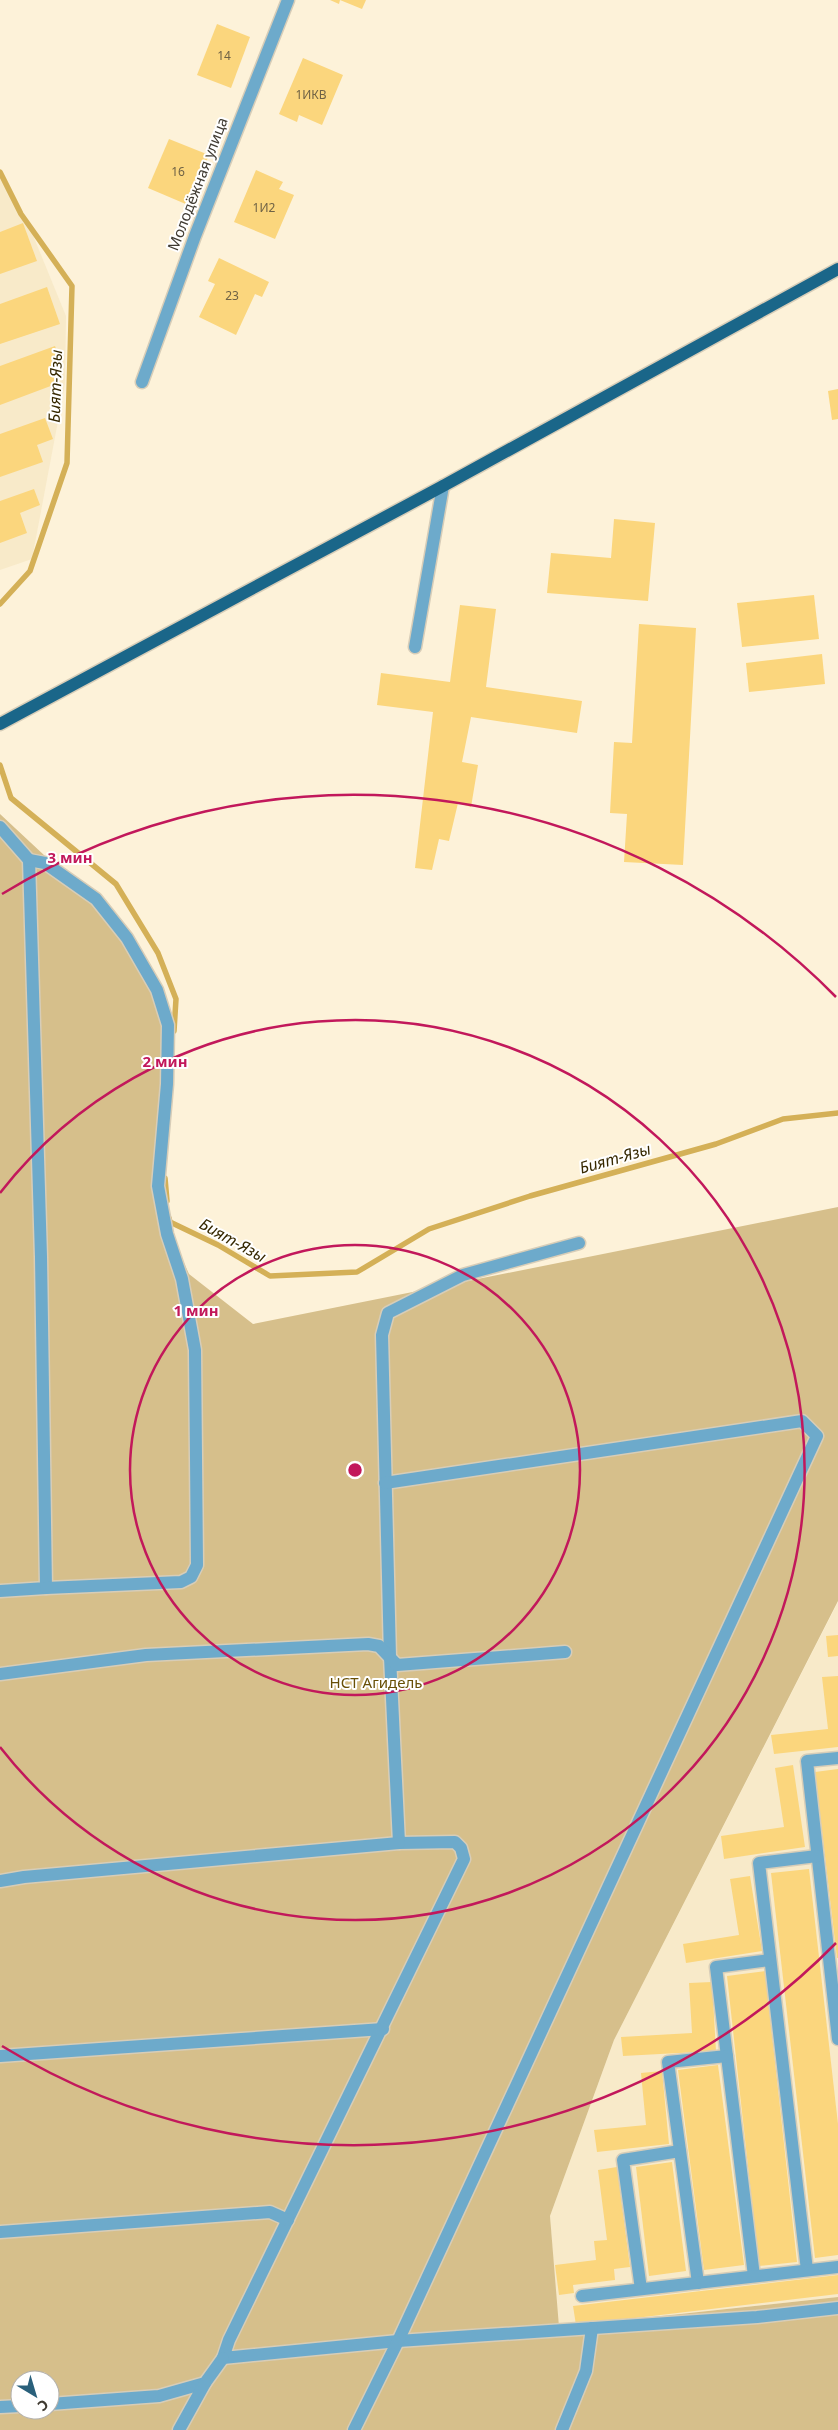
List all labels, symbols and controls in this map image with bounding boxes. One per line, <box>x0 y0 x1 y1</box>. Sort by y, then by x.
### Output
house number: 14 <box>217 47 231 64</box>
house number: 1ИКВ <box>295 86 327 103</box>
street label: Молодёжная улица <box>162 114 232 253</box>
house number: 16 <box>171 163 185 180</box>
house number: 1И2 <box>253 199 276 216</box>
house number: 23 <box>225 287 239 304</box>
water label: Бият-Язы <box>43 349 67 423</box>
text: 3 мин <box>48 847 93 867</box>
text: 2 мин <box>143 1051 188 1071</box>
water label: Бият-Язы <box>577 1137 653 1179</box>
water label: Бият-Язы <box>196 1213 271 1267</box>
text: 1 мин <box>174 1300 219 1320</box>
centre of rings <box>346 1461 364 1479</box>
park label: НСТ Агидель <box>330 1672 422 1692</box>
north arrow <box>10 2370 60 2420</box>
text: С <box>34 2395 53 2416</box>

